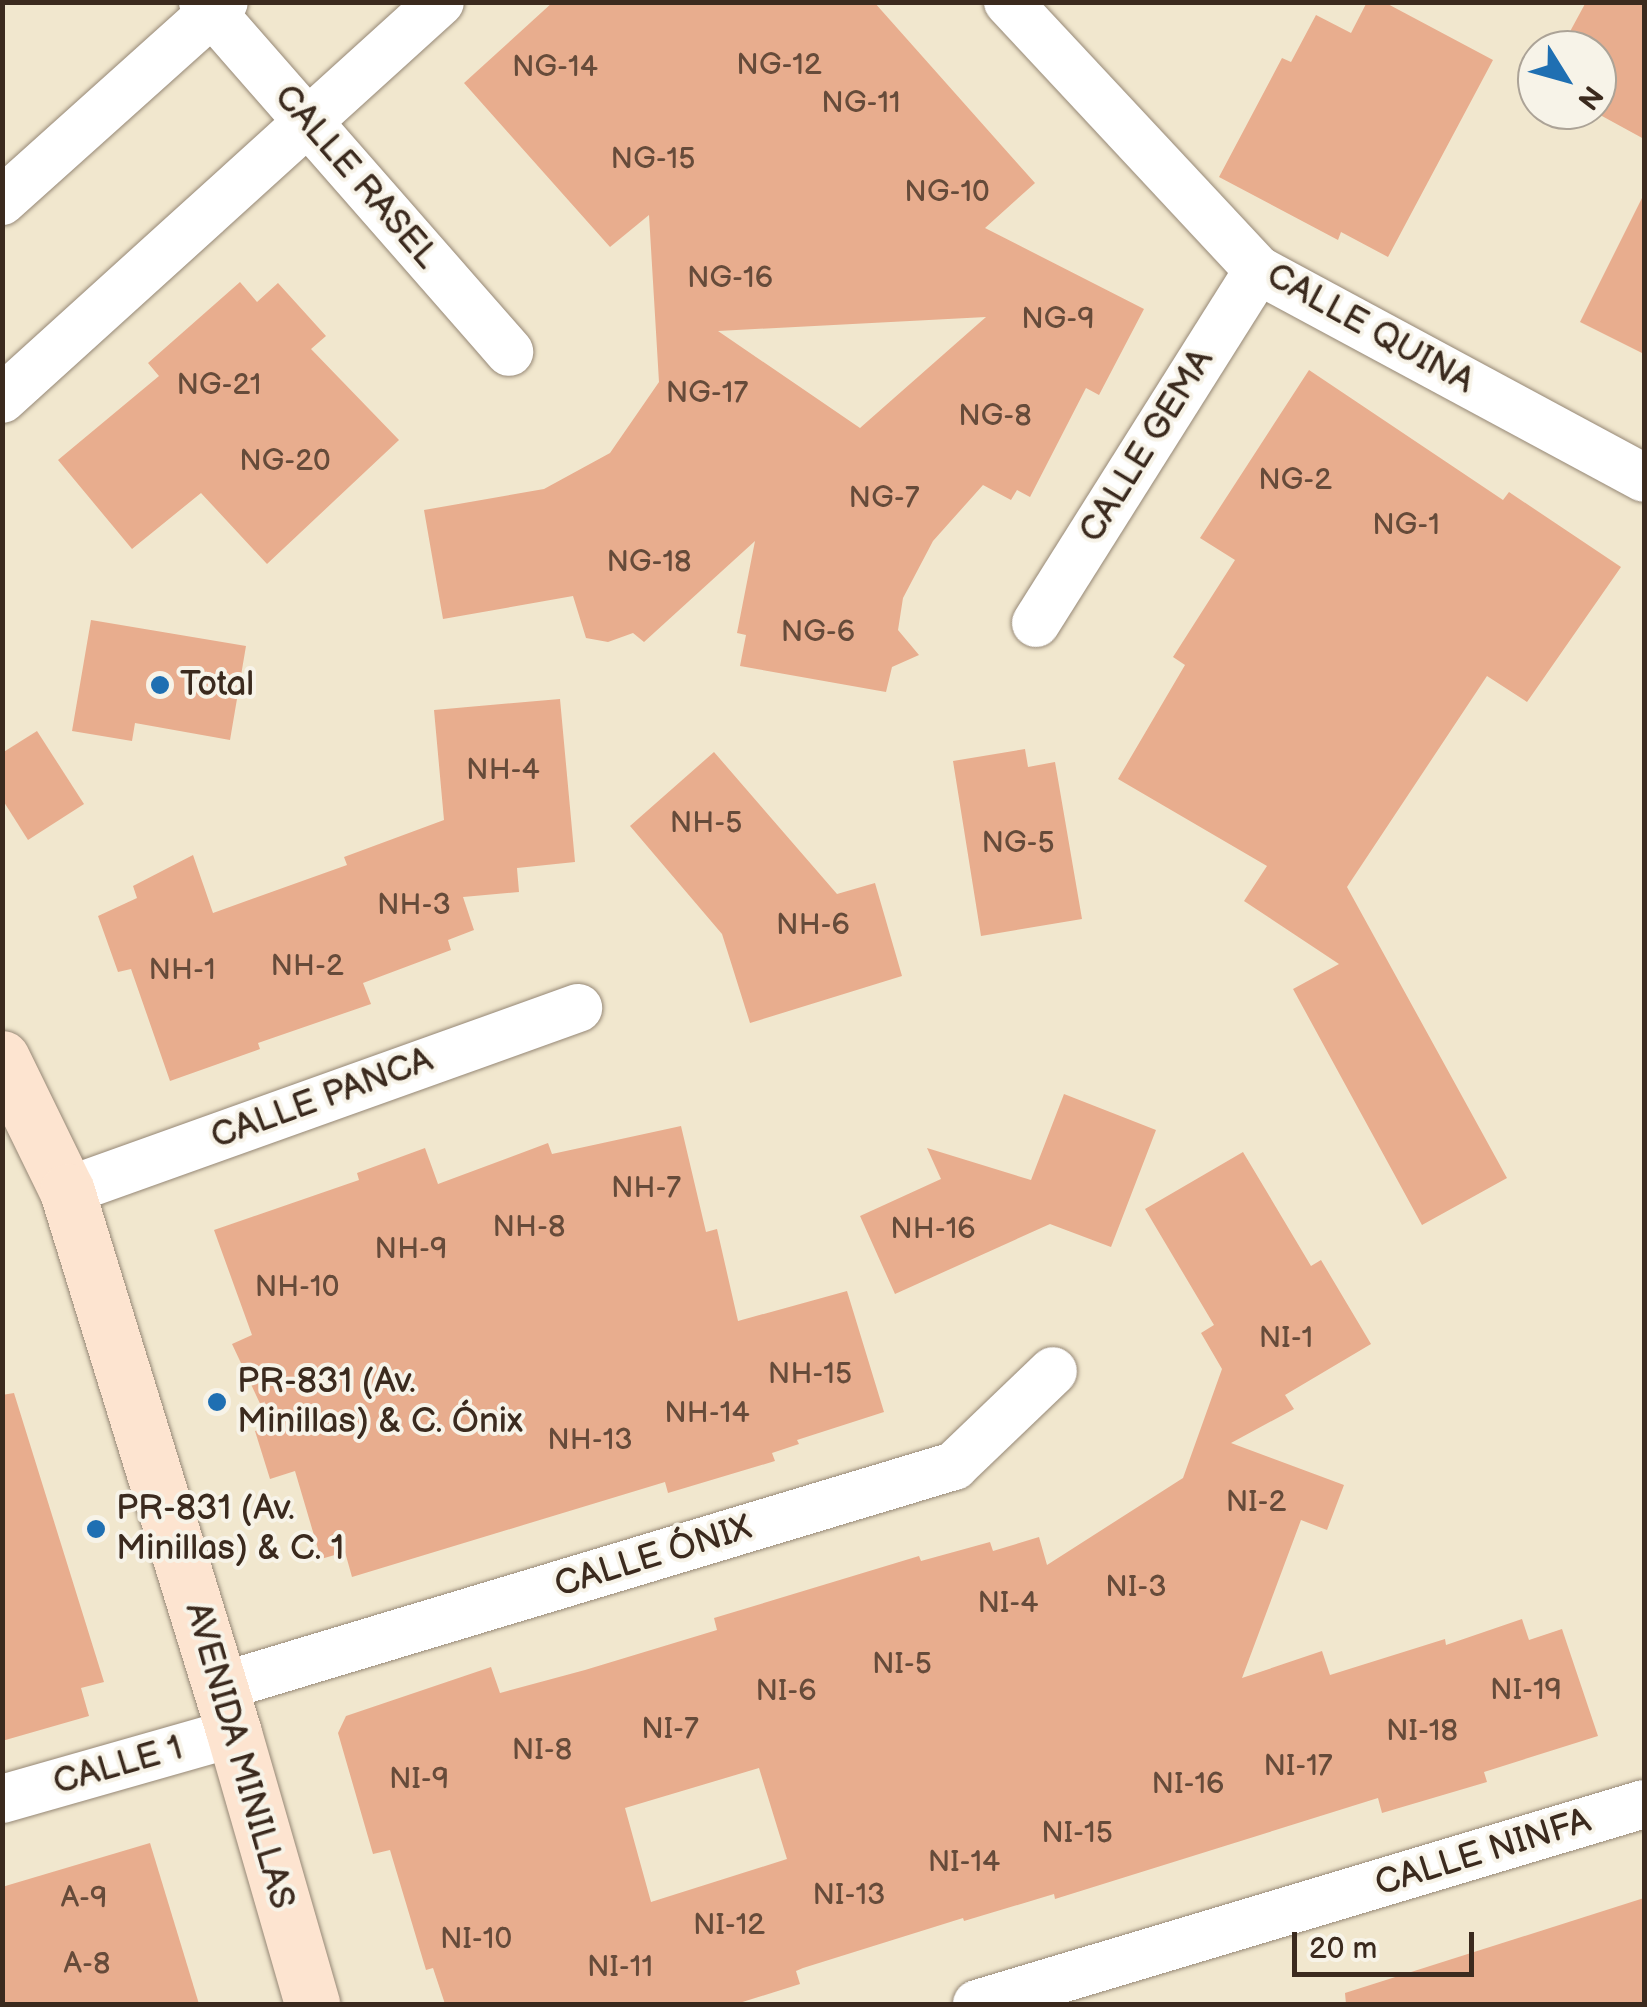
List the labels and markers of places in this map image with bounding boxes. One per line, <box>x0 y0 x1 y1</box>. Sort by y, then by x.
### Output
place label: Total <box>180 664 254 706</box>
marker: Total <box>149 674 171 696</box>
place label: PR-831 (Av. Minillas) & C. Ónix <box>237 1361 523 1443</box>
marker: PR-831 (Av. Minillas) & C. Ónix <box>206 1391 228 1413</box>
place label: PR-831 (Av. Minillas) & C. 1 <box>116 1488 344 1570</box>
marker: PR-831 (Av. Minillas) & C. 1 <box>85 1518 107 1540</box>

